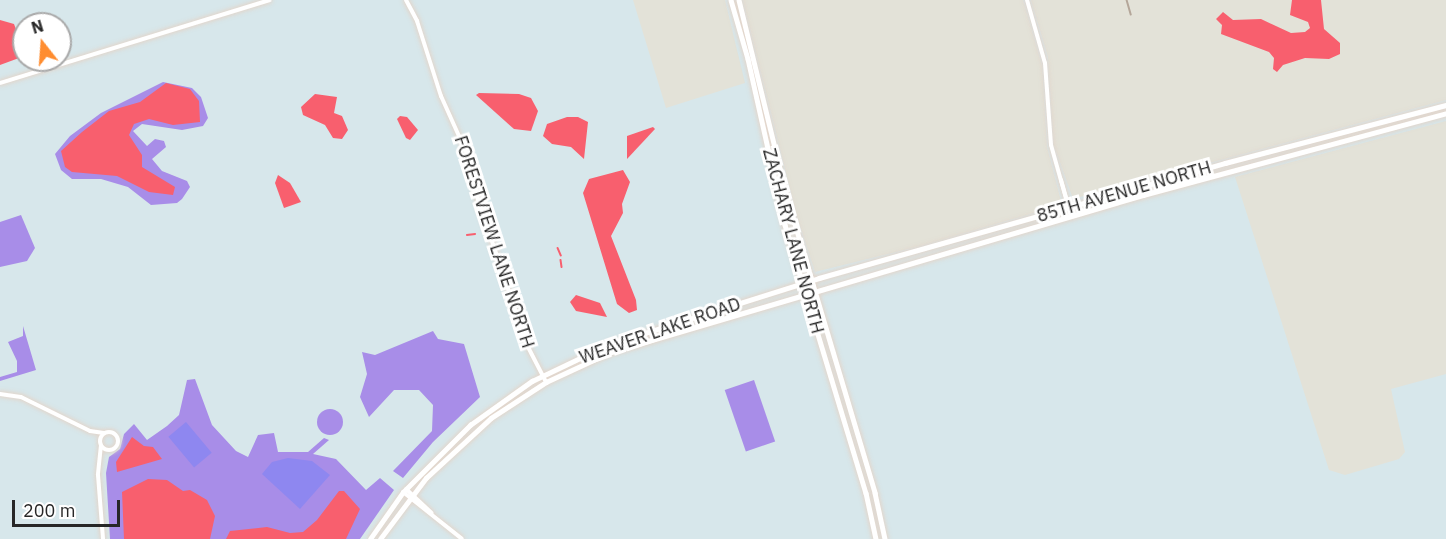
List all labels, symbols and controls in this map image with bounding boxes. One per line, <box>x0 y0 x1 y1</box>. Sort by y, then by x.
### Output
north arrow <box>12 12 72 72</box>
text: N <box>29 15 46 38</box>
street label: FORESTVIEW LANE NORTH <box>449 133 539 351</box>
street label: ZACHARY LANE NORTH <box>758 146 828 336</box>
street label: 85TH AVENUE NORTH <box>1034 157 1214 227</box>
street label: WEAVER LAKE ROAD <box>577 293 743 369</box>
scale bar <box>15 488 123 526</box>
text: 200 m <box>23 499 75 522</box>

